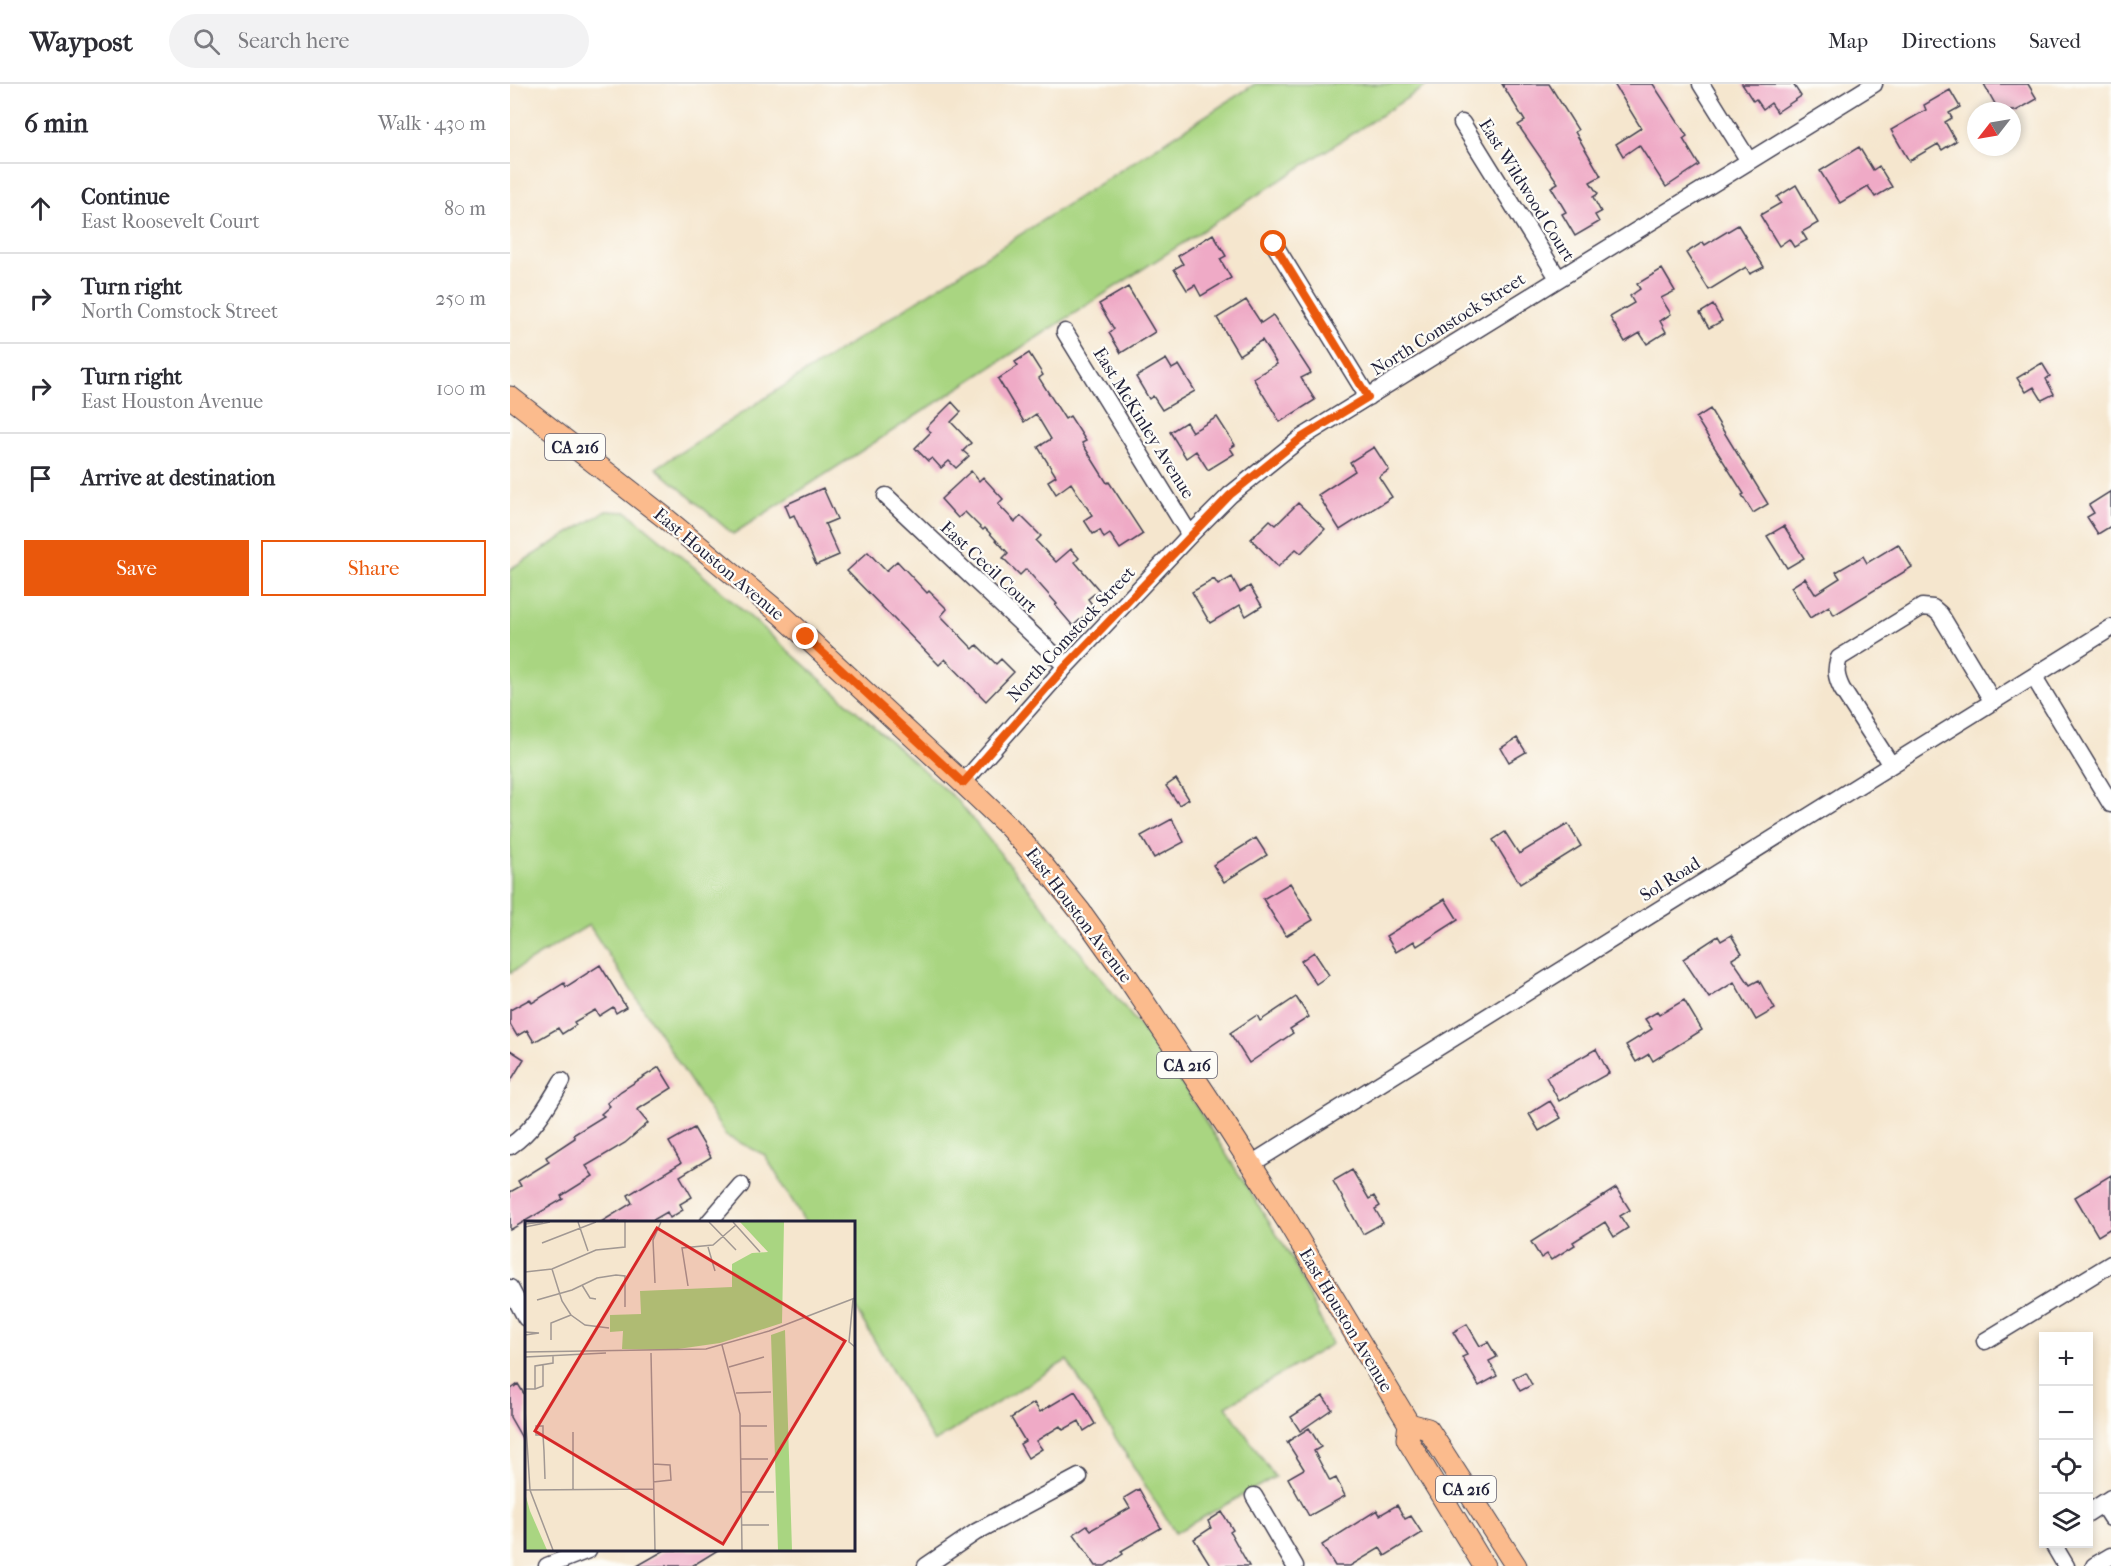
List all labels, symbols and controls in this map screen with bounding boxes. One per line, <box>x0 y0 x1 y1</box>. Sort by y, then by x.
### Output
search box <box>169 14 589 68</box>
text: Waypost <box>30 25 133 58</box>
icon: search <box>190 25 223 58</box>
text: Search here <box>238 28 349 54</box>
text: Map <box>1828 29 1868 53</box>
text: Directions <box>1901 29 1996 53</box>
text: Saved <box>2029 29 2081 53</box>
north arrow <box>1967 102 2021 156</box>
text: 6 min <box>24 108 88 139</box>
text: Walk · 430 m <box>378 112 486 135</box>
street label: East Wildwood Court <box>1474 115 1579 266</box>
text: Continue <box>81 184 170 210</box>
icon: ahead <box>24 192 57 225</box>
text: 80 m <box>444 197 486 220</box>
text: East Roosevelt Court <box>81 210 260 233</box>
route start <box>1260 230 1286 256</box>
street label: North Comstock Street <box>1368 268 1530 380</box>
text: Turn right <box>81 274 182 300</box>
icon: right <box>24 282 57 315</box>
text: 250 m <box>435 287 486 310</box>
text: North Comstock Street <box>81 300 278 323</box>
street label: East McKinley Avenue <box>1089 344 1199 503</box>
text: Turn right <box>81 364 182 390</box>
icon: right <box>24 372 57 405</box>
text: 100 m <box>436 377 486 400</box>
text: East Houston Avenue <box>81 390 263 413</box>
road number: CA 216 <box>545 434 605 460</box>
icon: arrive <box>24 462 57 495</box>
text: Arrive at destination <box>81 465 275 491</box>
street label: East Houston Avenue <box>649 504 788 625</box>
street label: East Cecil Court <box>936 517 1042 618</box>
button: Save <box>24 540 249 596</box>
button: Share <box>261 540 486 596</box>
street label: North Comstock Street <box>1003 562 1140 706</box>
route end <box>792 623 818 649</box>
street label: East Houston Avenue <box>1021 844 1136 987</box>
street label: Sol Road <box>1636 853 1704 906</box>
road number: CA 216 <box>1157 1052 1217 1078</box>
inset map <box>525 1221 855 1551</box>
street label: East Houston Avenue <box>1294 1245 1397 1396</box>
map controls <box>2039 1332 2093 1548</box>
button: + <box>2039 1332 2093 1386</box>
button: − <box>2039 1386 2093 1440</box>
button: locate <box>2039 1440 2093 1494</box>
road number: CA 216 <box>1436 1476 1496 1502</box>
button: layers <box>2039 1494 2093 1548</box>

